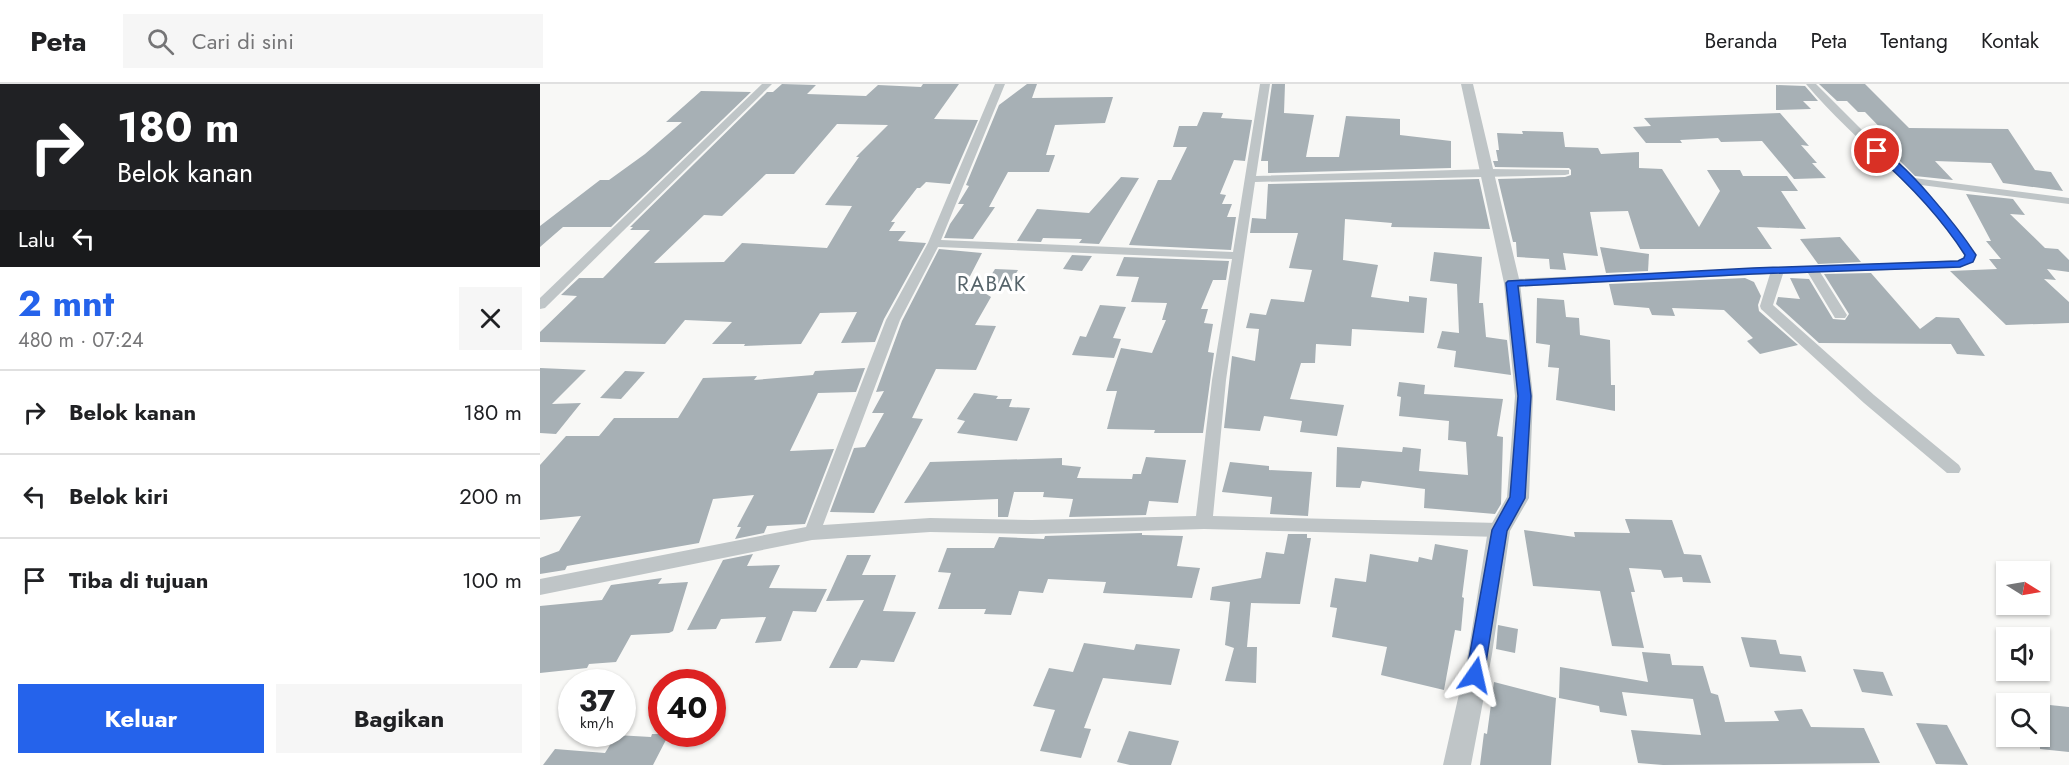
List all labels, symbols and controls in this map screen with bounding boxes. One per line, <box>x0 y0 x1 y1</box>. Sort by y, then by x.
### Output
search box <box>123 14 543 68</box>
text: Peta <box>30 21 87 62</box>
icon: search <box>144 25 177 58</box>
text: Cari di sini <box>192 25 294 57</box>
text: Beranda <box>1704 26 1777 56</box>
text: Peta <box>1810 26 1847 56</box>
text: Tentang <box>1880 26 1948 56</box>
text: Kontak <box>1981 26 2039 56</box>
text: 180 m <box>117 97 240 158</box>
icon: right <box>18 108 96 186</box>
pin <box>1851 125 1902 176</box>
icon: arrive <box>1860 134 1893 167</box>
text: Belok kanan <box>117 153 253 192</box>
icon: left <box>67 222 100 255</box>
text: Lalu <box>18 223 55 255</box>
district label: RABAK <box>957 269 1027 299</box>
text: 2 mnt <box>18 277 114 329</box>
button: close <box>459 287 522 350</box>
text: 480 m · 07:24 <box>18 326 144 355</box>
icon: right <box>18 396 51 429</box>
text: Belok kanan <box>69 396 196 428</box>
text: 180 m <box>463 396 522 428</box>
icon: left <box>18 480 51 513</box>
text: Belok kiri <box>69 480 168 512</box>
text: 200 m <box>459 480 522 512</box>
north arrow <box>1996 561 2050 615</box>
map controls <box>1996 561 2050 747</box>
icon: arrive <box>18 564 51 597</box>
text: Tiba di tujuan <box>69 564 208 596</box>
text: 100 m <box>462 564 522 596</box>
button: sound <box>1996 627 2050 681</box>
position arrow <box>1443 643 1507 707</box>
speed limit sign: 40 <box>648 669 726 747</box>
text: 37 <box>579 679 615 722</box>
button: Keluar <box>18 684 264 753</box>
button: Bagikan <box>276 684 522 753</box>
button: search <box>1996 693 2050 747</box>
text: km/h <box>580 712 614 734</box>

